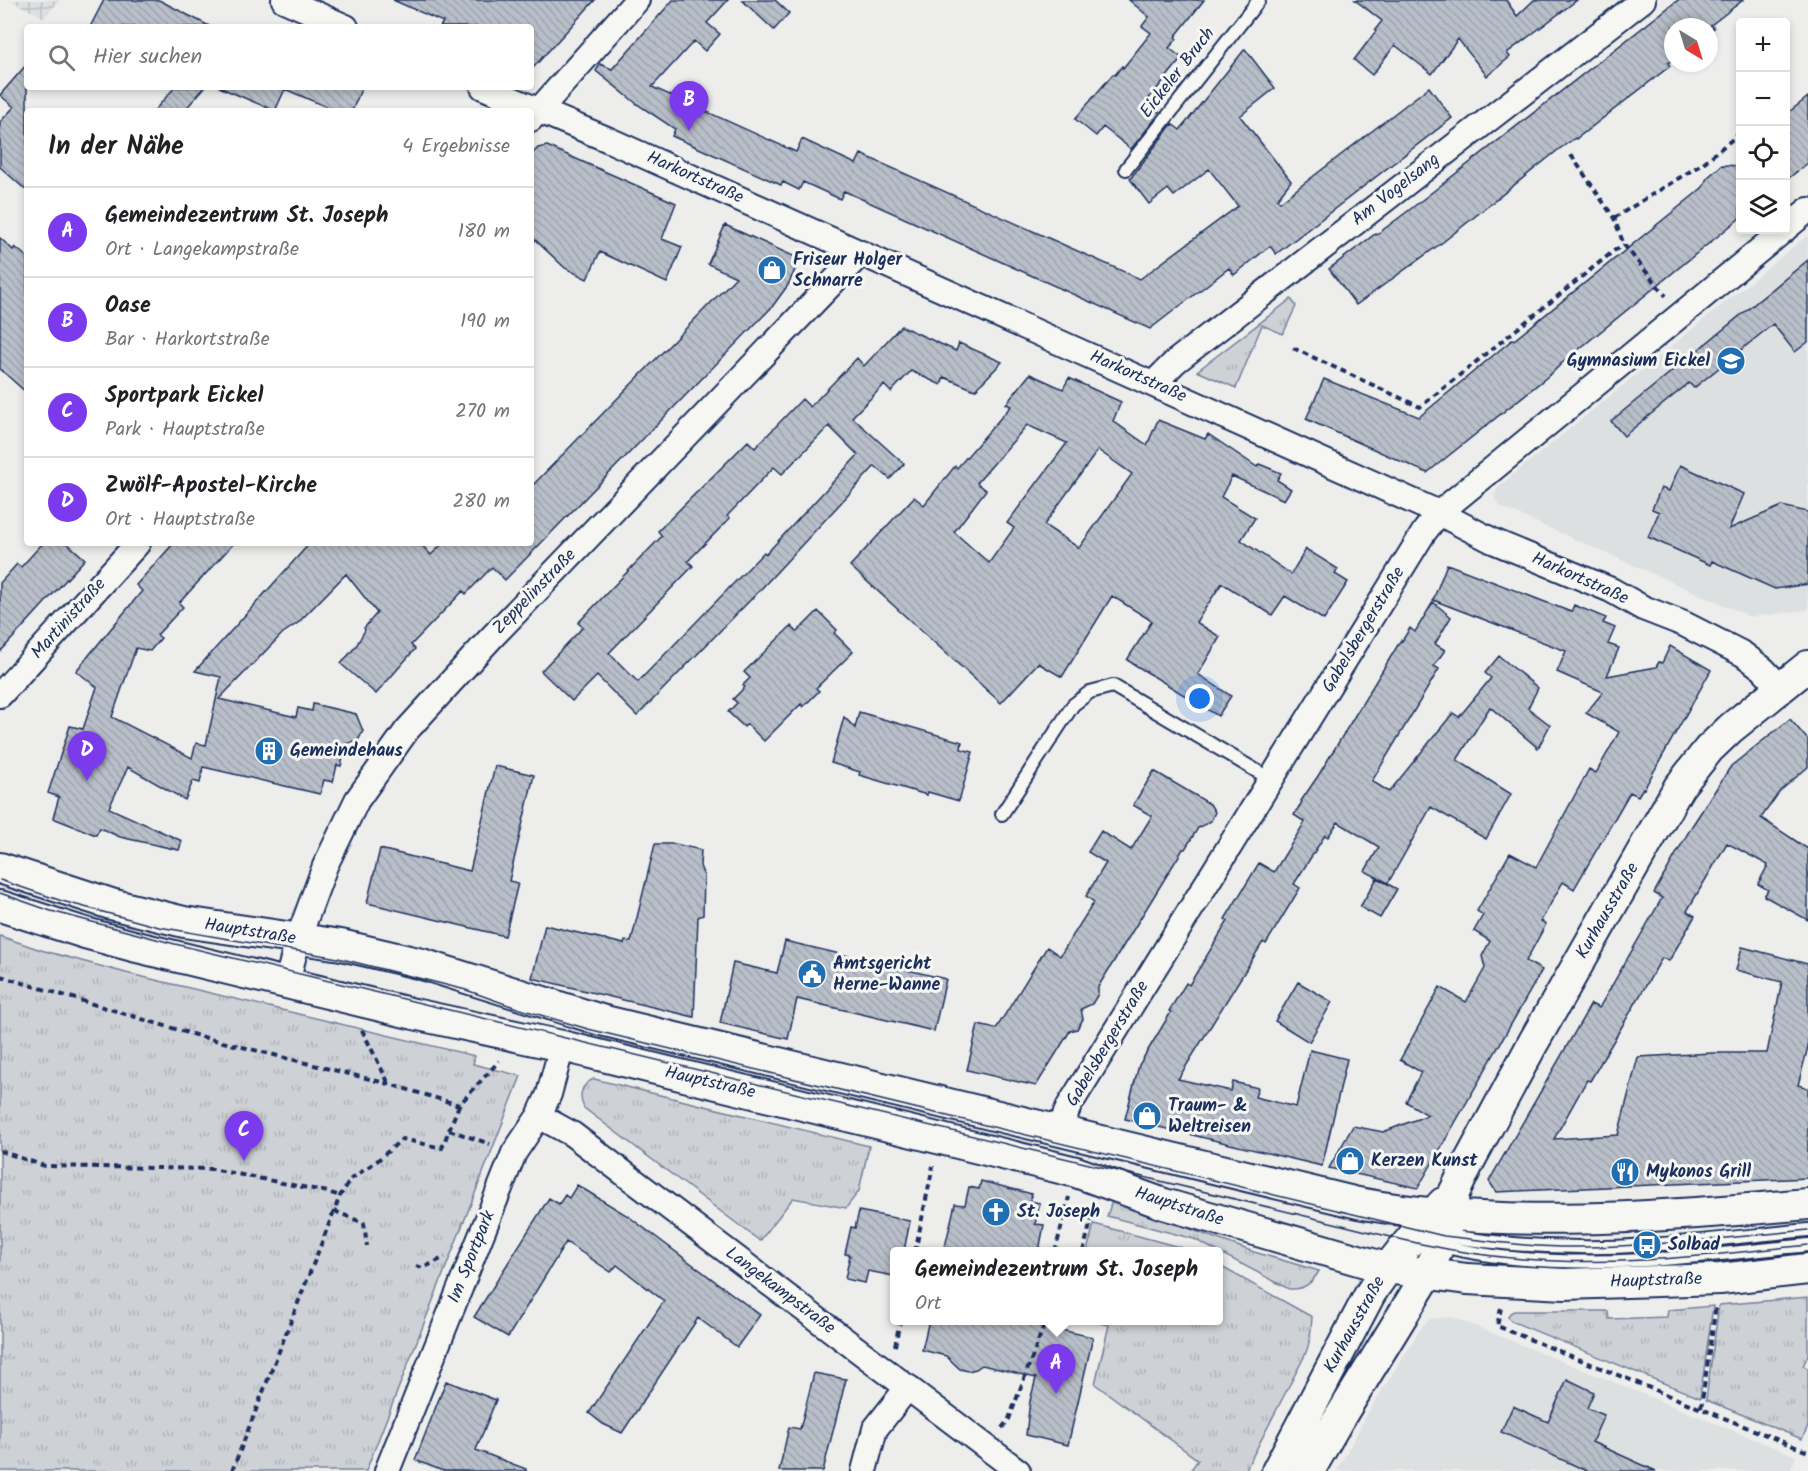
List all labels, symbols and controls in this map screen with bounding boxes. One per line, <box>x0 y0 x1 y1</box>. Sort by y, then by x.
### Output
north arrow <box>1664 18 1718 72</box>
map controls <box>1736 18 1790 234</box>
button: + <box>1736 18 1790 72</box>
street label: Eickeler Bruch <box>1133 21 1223 125</box>
search box <box>24 24 534 90</box>
text: Hier suchen <box>93 40 202 75</box>
icon: search <box>45 41 78 74</box>
button: − <box>1736 72 1790 126</box>
pin: B <box>670 82 708 131</box>
text: In der Nähe <box>48 126 184 168</box>
button: locate <box>1736 126 1790 180</box>
text: 4 Ergebnisse <box>402 131 510 163</box>
street label: Harkortstraße <box>642 144 748 212</box>
street label: Am Vogelsang <box>1345 146 1447 234</box>
button: layers <box>1736 180 1790 234</box>
text: Gemeindezentrum St. Joseph <box>105 199 388 234</box>
text: A <box>61 216 74 248</box>
text: 180 m <box>458 216 510 248</box>
text: Ort · Langekampstraße <box>105 234 299 266</box>
place label: Friseur Holger Schnarre <box>793 246 903 296</box>
shop icon: Friseur Holger Schnarre <box>756 254 788 286</box>
text: Oase <box>105 289 151 324</box>
text: B <box>61 306 74 338</box>
text: 190 m <box>460 306 510 338</box>
text: Bar · Harkortstraße <box>105 324 270 356</box>
street label: Harkortstraße <box>1085 343 1191 411</box>
school or university icon: Gymnasium Eickel <box>1715 345 1747 377</box>
place label: Gymnasium Eickel <box>1567 347 1710 376</box>
text: Sportpark Eickel <box>105 379 263 414</box>
text: C <box>61 396 74 428</box>
text: 270 m <box>455 396 510 428</box>
text: Park · Hauptstraße <box>105 414 265 446</box>
text: Zwölf-Apostel-Kirche <box>105 469 317 504</box>
text: D <box>61 486 74 518</box>
text: 280 m <box>452 486 510 518</box>
text: Ort · Hauptstraße <box>105 504 255 536</box>
street label: Zeppelinstraße <box>486 542 584 642</box>
street label: Harkortstraße <box>1527 545 1633 613</box>
street label: Gabelsbergerstraße <box>1315 561 1413 699</box>
street label: Martinistraße <box>24 572 114 666</box>
your location <box>1185 684 1214 713</box>
pin: D <box>68 732 106 781</box>
building icon: Gemeindehaus <box>253 735 285 767</box>
place label: Gemeindehaus <box>290 737 403 766</box>
street label: Kurhausstraße <box>1569 857 1647 965</box>
street label: Hauptstraße <box>202 910 298 954</box>
place label: Amtsgericht Herne-Wanne <box>833 950 941 1000</box>
public building icon: Amtsgericht Herne-Wanne <box>796 958 828 990</box>
street label: Gabelsbergerstraße <box>1059 975 1157 1113</box>
street label: Hauptstraße <box>662 1058 758 1108</box>
place label: Traum- & Weltreisen <box>1168 1092 1251 1142</box>
shop icon: Traum- & Weltreisen <box>1131 1100 1163 1132</box>
pin: C <box>224 1112 264 1161</box>
shop icon: Kerzen Kunst <box>1334 1145 1366 1177</box>
place label: Kerzen Kunst <box>1371 1147 1478 1176</box>
restaurant icon: Mykonos Grill <box>1609 1156 1641 1188</box>
place label: Mykonos Grill <box>1646 1158 1751 1187</box>
street label: Hauptstraße <box>1131 1179 1227 1235</box>
church icon: St. Joseph <box>980 1196 1012 1228</box>
place label: St. Joseph <box>1017 1198 1100 1227</box>
street label: Im Sportpark <box>440 1206 504 1308</box>
bus stop icon: Solbad <box>1631 1229 1663 1261</box>
place label: Solbad <box>1668 1231 1720 1260</box>
street label: Langekampstraße <box>719 1240 841 1342</box>
popup <box>890 1247 1223 1325</box>
text: Gemeindezentrum St. Joseph <box>915 1253 1198 1288</box>
street label: Hauptstraße <box>1609 1265 1703 1297</box>
street label: Kurhausstraße <box>1316 1271 1394 1379</box>
text: Ort <box>915 1288 941 1320</box>
pin: A <box>1036 1344 1076 1394</box>

